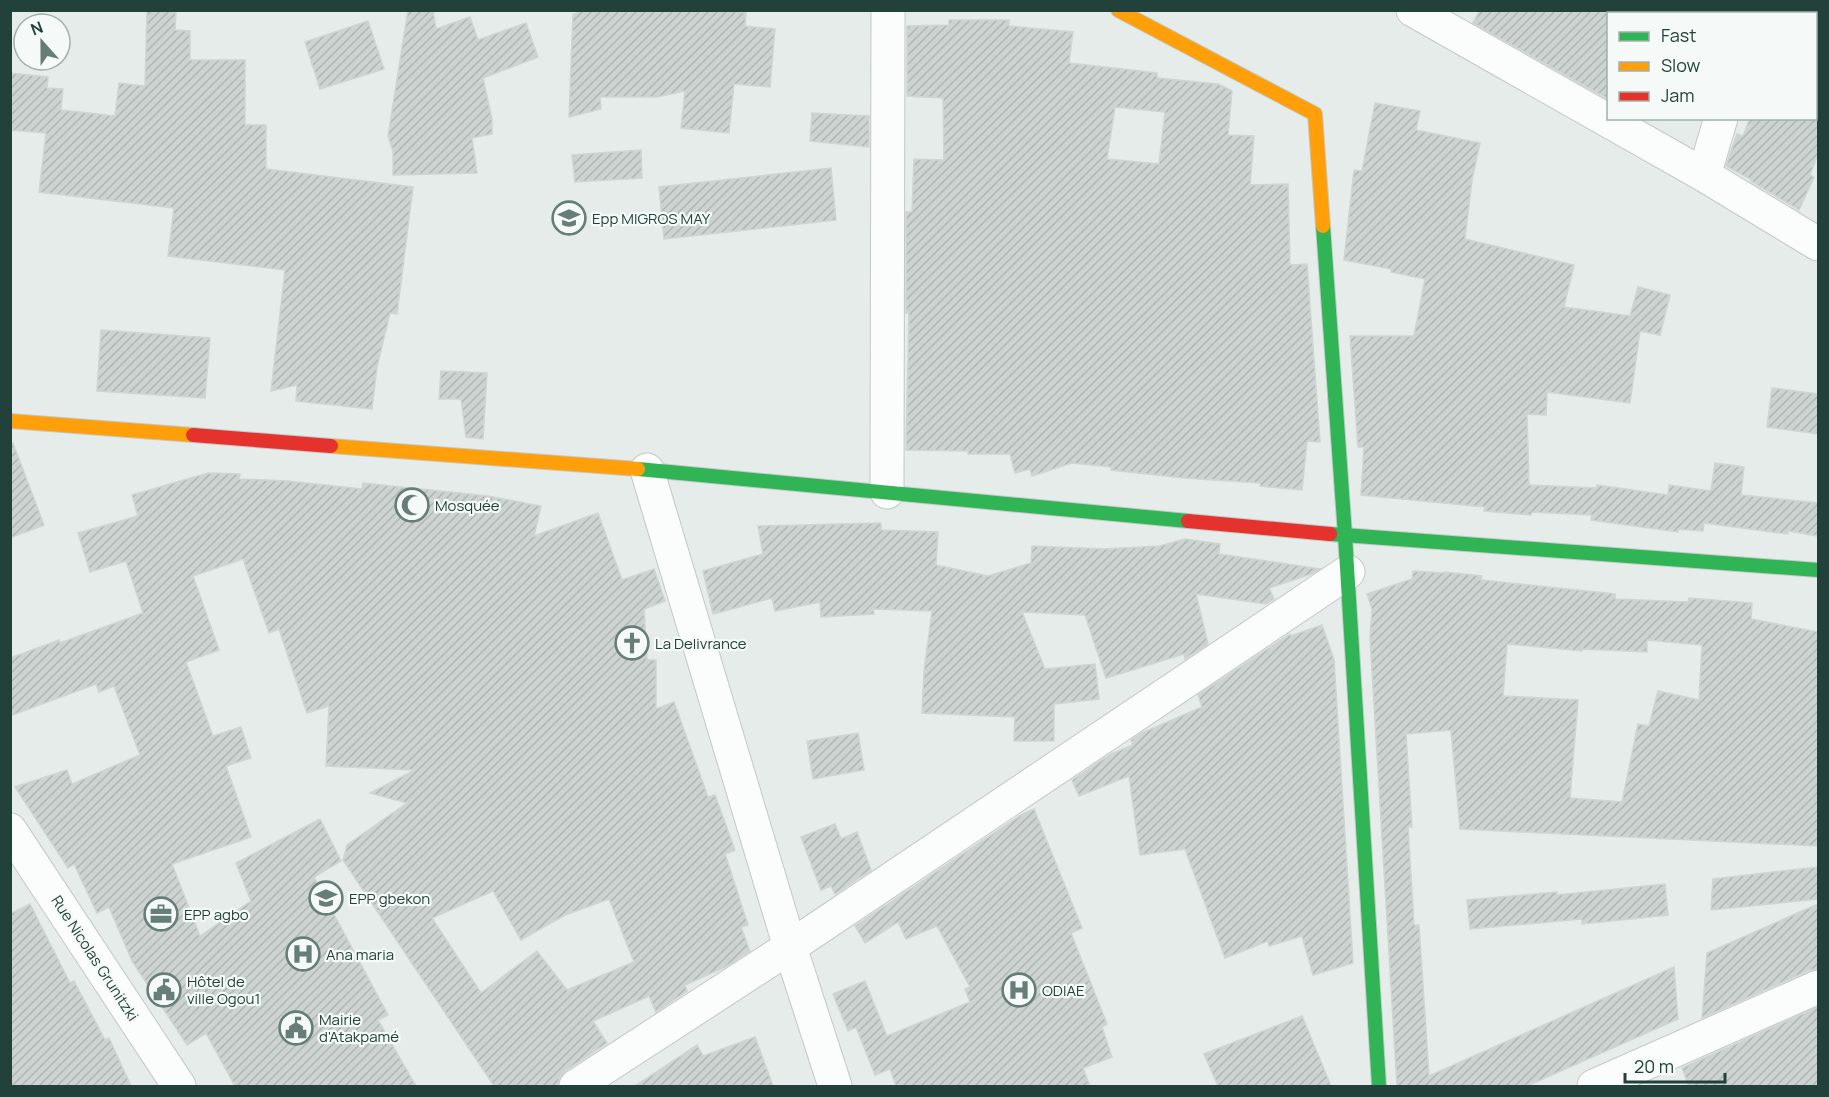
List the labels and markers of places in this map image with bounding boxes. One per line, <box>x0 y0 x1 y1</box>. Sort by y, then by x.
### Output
school or university icon: Epp MIGROS MAY <box>551 200 587 236</box>
place label: Epp MIGROS MAY <box>592 208 711 229</box>
mosque icon: Mosquée <box>394 487 430 523</box>
place label: Mosquée <box>435 495 500 516</box>
church icon: La Delivrance <box>614 625 650 661</box>
place label: La Delivrance <box>655 633 747 654</box>
school or university icon: EPP gbekon <box>308 880 344 916</box>
place label: EPP gbekon <box>349 888 430 909</box>
office icon: EPP agbo <box>143 896 179 932</box>
place label: EPP agbo <box>184 904 249 925</box>
hospital icon: Ana maria <box>285 936 321 972</box>
place label: Ana maria <box>326 944 394 965</box>
place label: Hôtel de ville Ogou1 <box>187 971 260 1009</box>
public building icon: Hôtel de ville Ogou1 <box>146 972 182 1008</box>
hospital icon: ODIAE <box>1001 972 1037 1008</box>
place label: ODIAE <box>1042 980 1084 1001</box>
place label: Mairie d'Atakpamé <box>319 1009 399 1047</box>
public building icon: Mairie d'Atakpamé <box>278 1010 314 1046</box>

